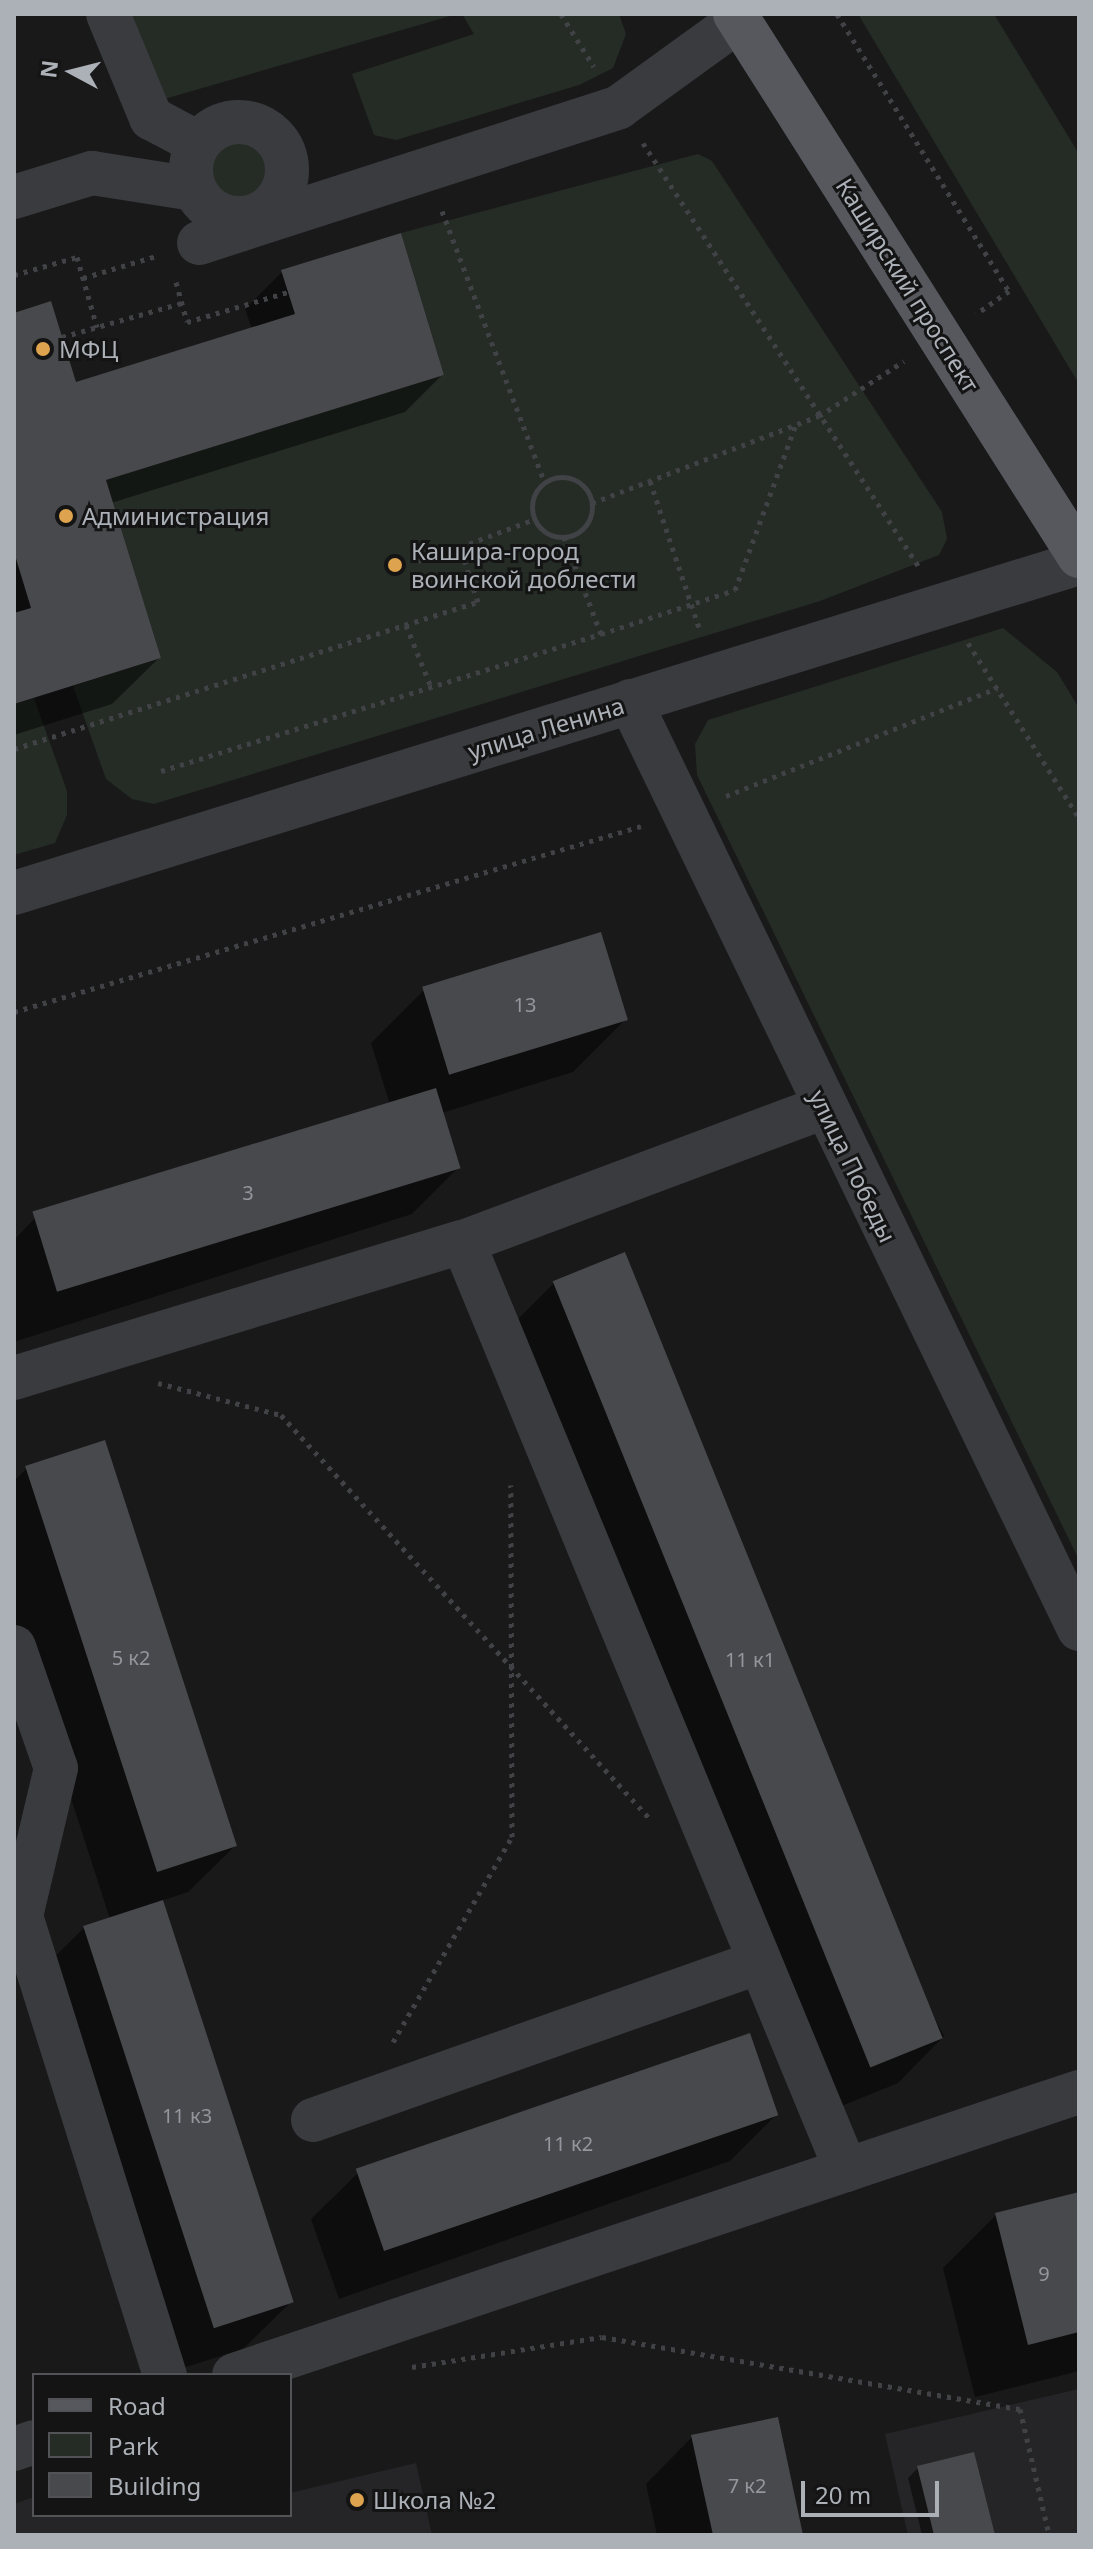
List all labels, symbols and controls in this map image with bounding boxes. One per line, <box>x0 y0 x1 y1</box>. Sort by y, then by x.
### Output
north arrow <box>32 32 112 112</box>
text: N <box>32 58 64 80</box>
street label: Каширский проспект <box>830 173 986 397</box>
place label: МФЦ <box>59 335 118 363</box>
marker: МФЦ <box>34 340 52 358</box>
place label: Администрация <box>82 502 269 530</box>
marker: Администрация <box>57 507 75 525</box>
place label: Кашира-город воинской доблести <box>411 537 636 593</box>
marker: Кашира-город воинской доблести <box>386 556 404 574</box>
street label: улица Ленина <box>464 691 628 765</box>
house number: 13 <box>514 992 536 1016</box>
street label: улица Победы <box>804 1085 902 1247</box>
house number: 3 <box>242 1180 254 1204</box>
house number: 5 к2 <box>112 1645 150 1669</box>
house number: 11 к1 <box>725 1647 775 1671</box>
house number: 11 к3 <box>162 2103 212 2127</box>
house number: 11 к2 <box>543 2131 593 2155</box>
house number: 9 <box>1038 2261 1050 2285</box>
legend <box>32 2373 292 2517</box>
text: Road <box>108 2389 166 2422</box>
text: Park <box>108 2429 159 2462</box>
scale bar <box>805 2465 943 2515</box>
text: Building <box>108 2469 201 2502</box>
house number: 7 к2 <box>728 2473 766 2497</box>
text: 20 m <box>815 2478 871 2511</box>
place label: Школа №2 <box>373 2486 496 2514</box>
marker: Школа №2 <box>348 2491 366 2509</box>

